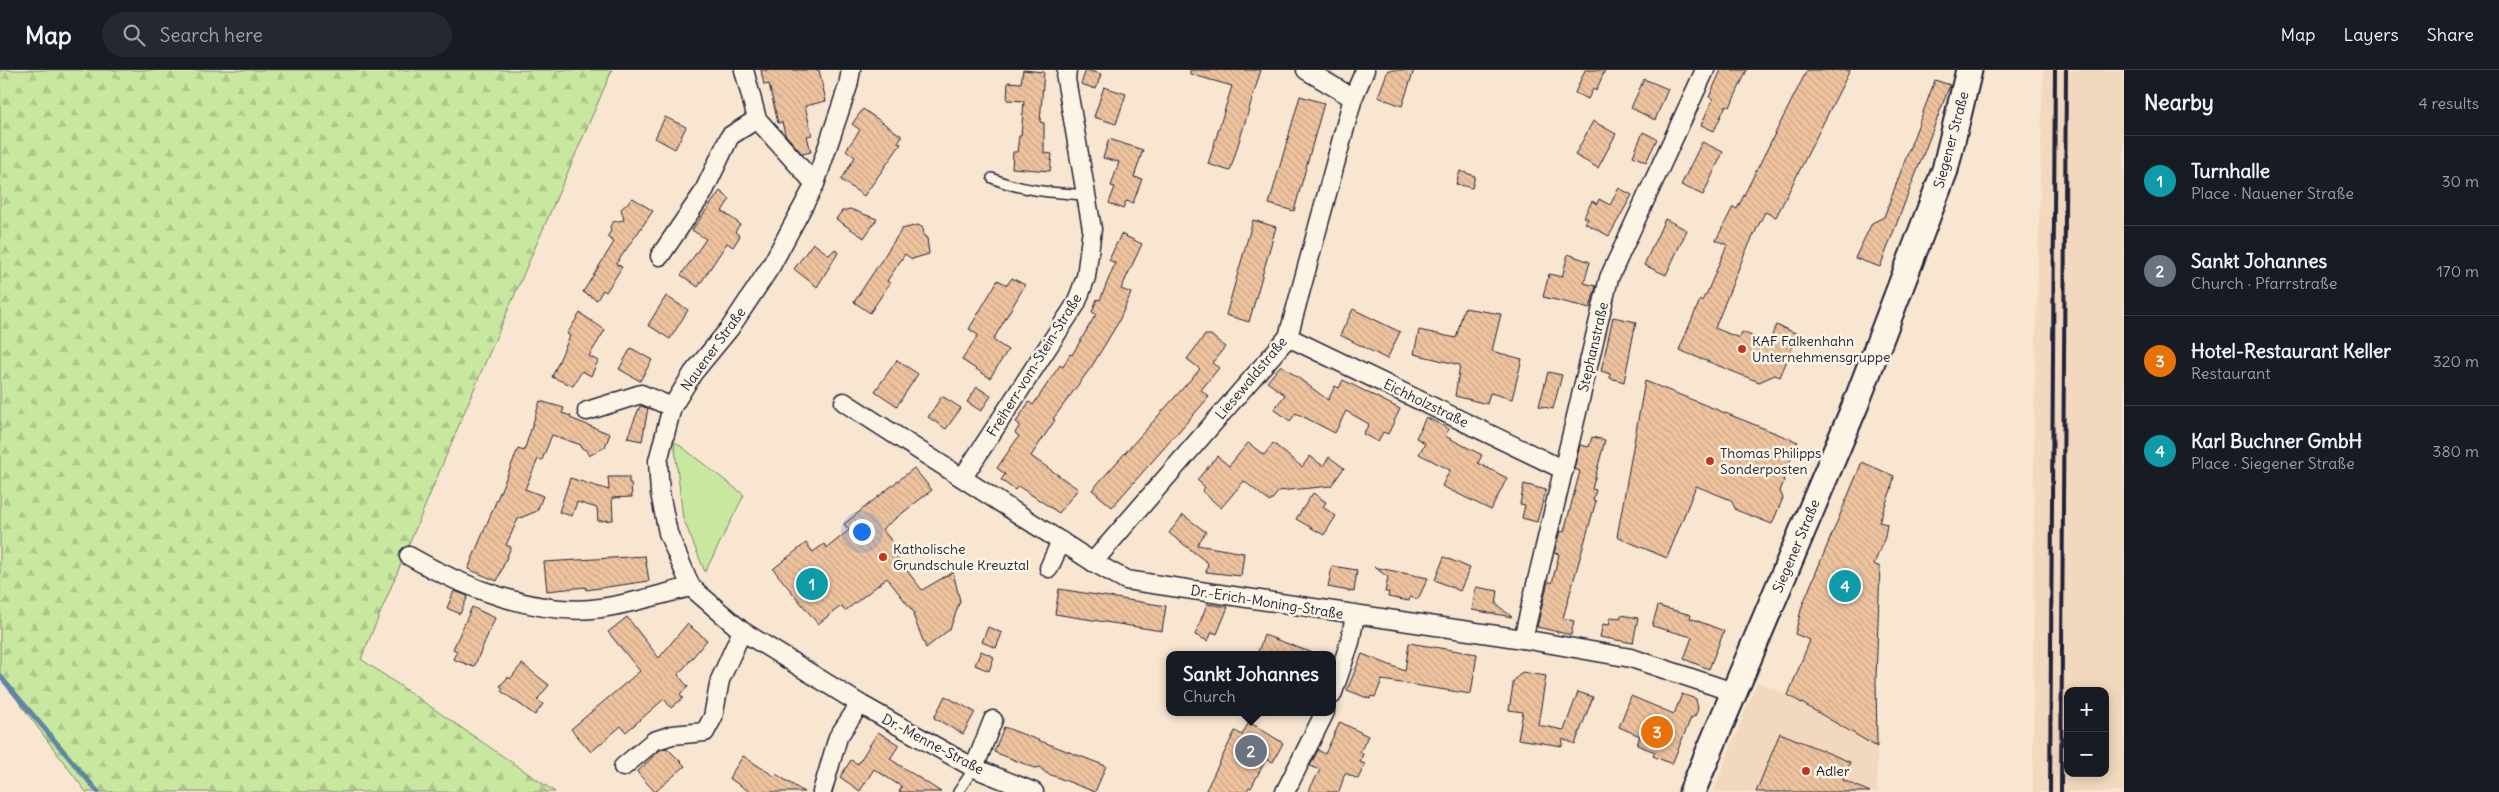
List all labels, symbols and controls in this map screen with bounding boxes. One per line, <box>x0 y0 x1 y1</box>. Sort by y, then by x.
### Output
search box <box>102 12 452 57</box>
text: Map <box>25 20 72 50</box>
icon: search <box>120 21 148 49</box>
text: Search here <box>160 23 263 47</box>
text: Map <box>2280 23 2315 46</box>
text: Layers <box>2343 23 2399 46</box>
text: Share <box>2427 23 2474 46</box>
text: Nearby <box>2144 89 2214 116</box>
street label: Siegener Straße <box>1929 90 1973 190</box>
text: 4 results <box>2418 93 2479 113</box>
text: Turnhalle <box>2191 159 2270 183</box>
text: 1 <box>2157 171 2163 191</box>
text: 30 m <box>2442 171 2479 191</box>
text: Place · Nauener Straße <box>2191 183 2354 203</box>
text: Sankt Johannes <box>2191 249 2327 273</box>
text: 2 <box>2156 261 2164 281</box>
text: 170 m <box>2436 261 2479 281</box>
text: Church · Pfarrstraße <box>2191 273 2337 293</box>
street label: Freiherr-vom-Stein-Straße <box>983 290 1085 440</box>
street label: Stephanstraße <box>1574 300 1612 394</box>
street label: Nauener Straße <box>677 304 749 394</box>
place label: KAF Falkenhahn Unternehmensgruppe <box>1752 332 1890 366</box>
street label: Liesewaldstraße <box>1211 333 1291 423</box>
text: Hotel-Restaurant Keller <box>2191 339 2391 363</box>
marker: KAF Falkenhahn Unternehmensgruppe <box>1736 343 1748 355</box>
text: 3 <box>2155 351 2165 371</box>
text: 320 m <box>2433 351 2479 371</box>
text: Restaurant <box>2191 363 2271 383</box>
street label: Eichholzstraße <box>1381 375 1471 431</box>
text: Karl Buchner GmbH <box>2191 429 2362 453</box>
text: 4 <box>2155 441 2165 461</box>
text: 380 m <box>2432 441 2479 461</box>
place label: Thomas Philipps Sonderposten <box>1720 444 1821 478</box>
text: Place · Siegener Straße <box>2191 453 2355 473</box>
marker: Thomas Philipps Sonderposten <box>1704 455 1716 467</box>
street label: Siegener Straße <box>1768 497 1824 595</box>
your location <box>849 519 875 545</box>
place label: Katholische Grundschule Kreuztal <box>893 540 1029 574</box>
marker: Katholische Grundschule Kreuztal <box>877 551 889 563</box>
pin: 1 <box>796 565 828 603</box>
pin: 4 <box>1829 567 1861 605</box>
street label: Dr.-Erich-Moning-Straße <box>1189 581 1345 623</box>
popup <box>1166 651 1336 716</box>
text: Sankt Johannes <box>1183 662 1319 686</box>
text: Church <box>1183 686 1236 706</box>
map controls <box>2064 687 2109 777</box>
button: + <box>2064 687 2109 732</box>
street label: Dr.-Menne-Straße <box>879 710 987 778</box>
pin: 3 <box>1641 713 1673 751</box>
pin: 2 <box>1235 732 1267 770</box>
button: − <box>2064 732 2109 777</box>
place label: Adler <box>1816 762 1850 780</box>
marker: Adler <box>1800 765 1812 777</box>

